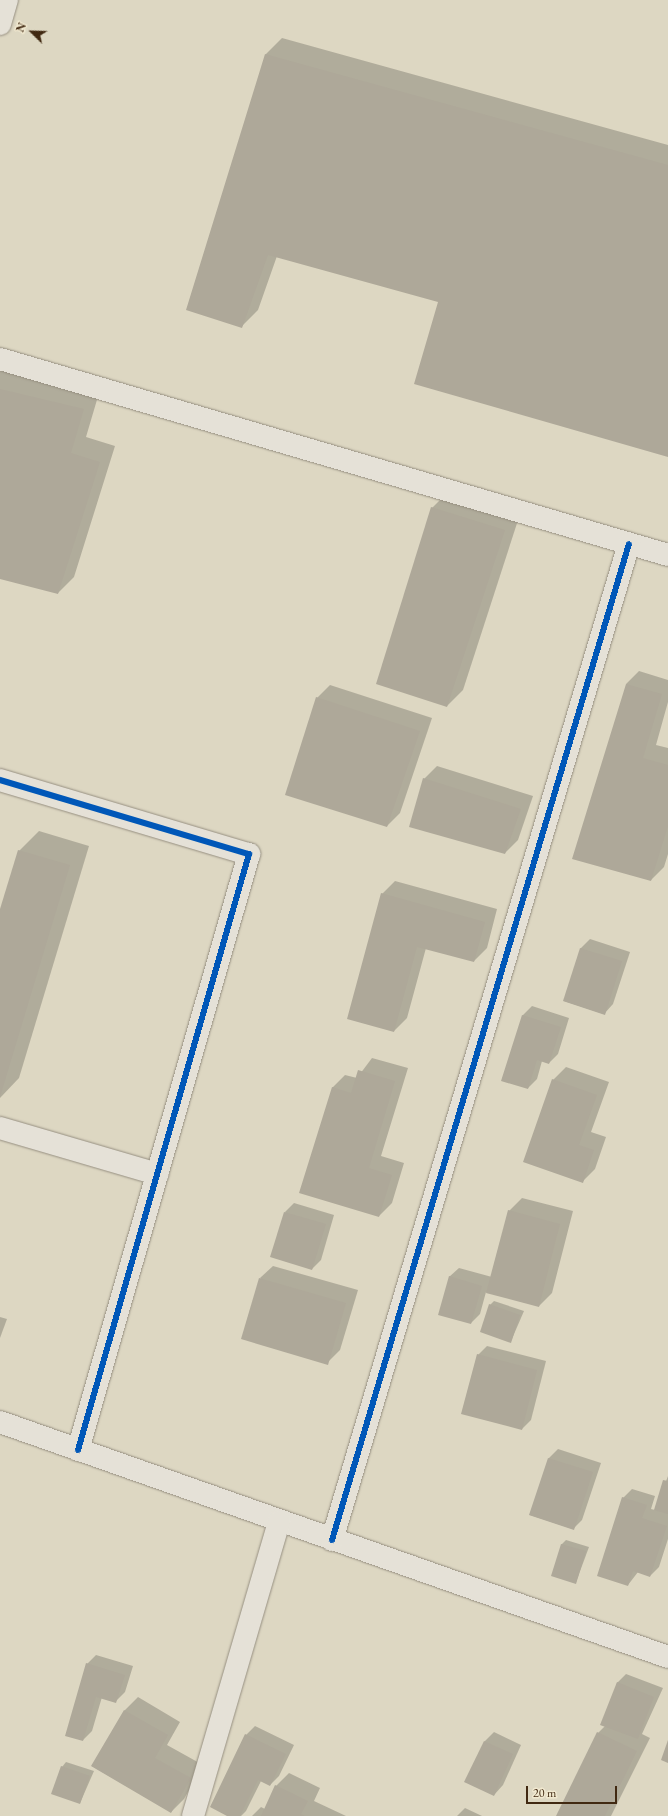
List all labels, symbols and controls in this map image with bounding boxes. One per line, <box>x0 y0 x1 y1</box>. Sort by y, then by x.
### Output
north arrow <box>12 12 52 52</box>
text: N <box>13 20 29 34</box>
scale bar <box>528 1778 619 1804</box>
text: 20 m <box>533 1785 556 1801</box>

